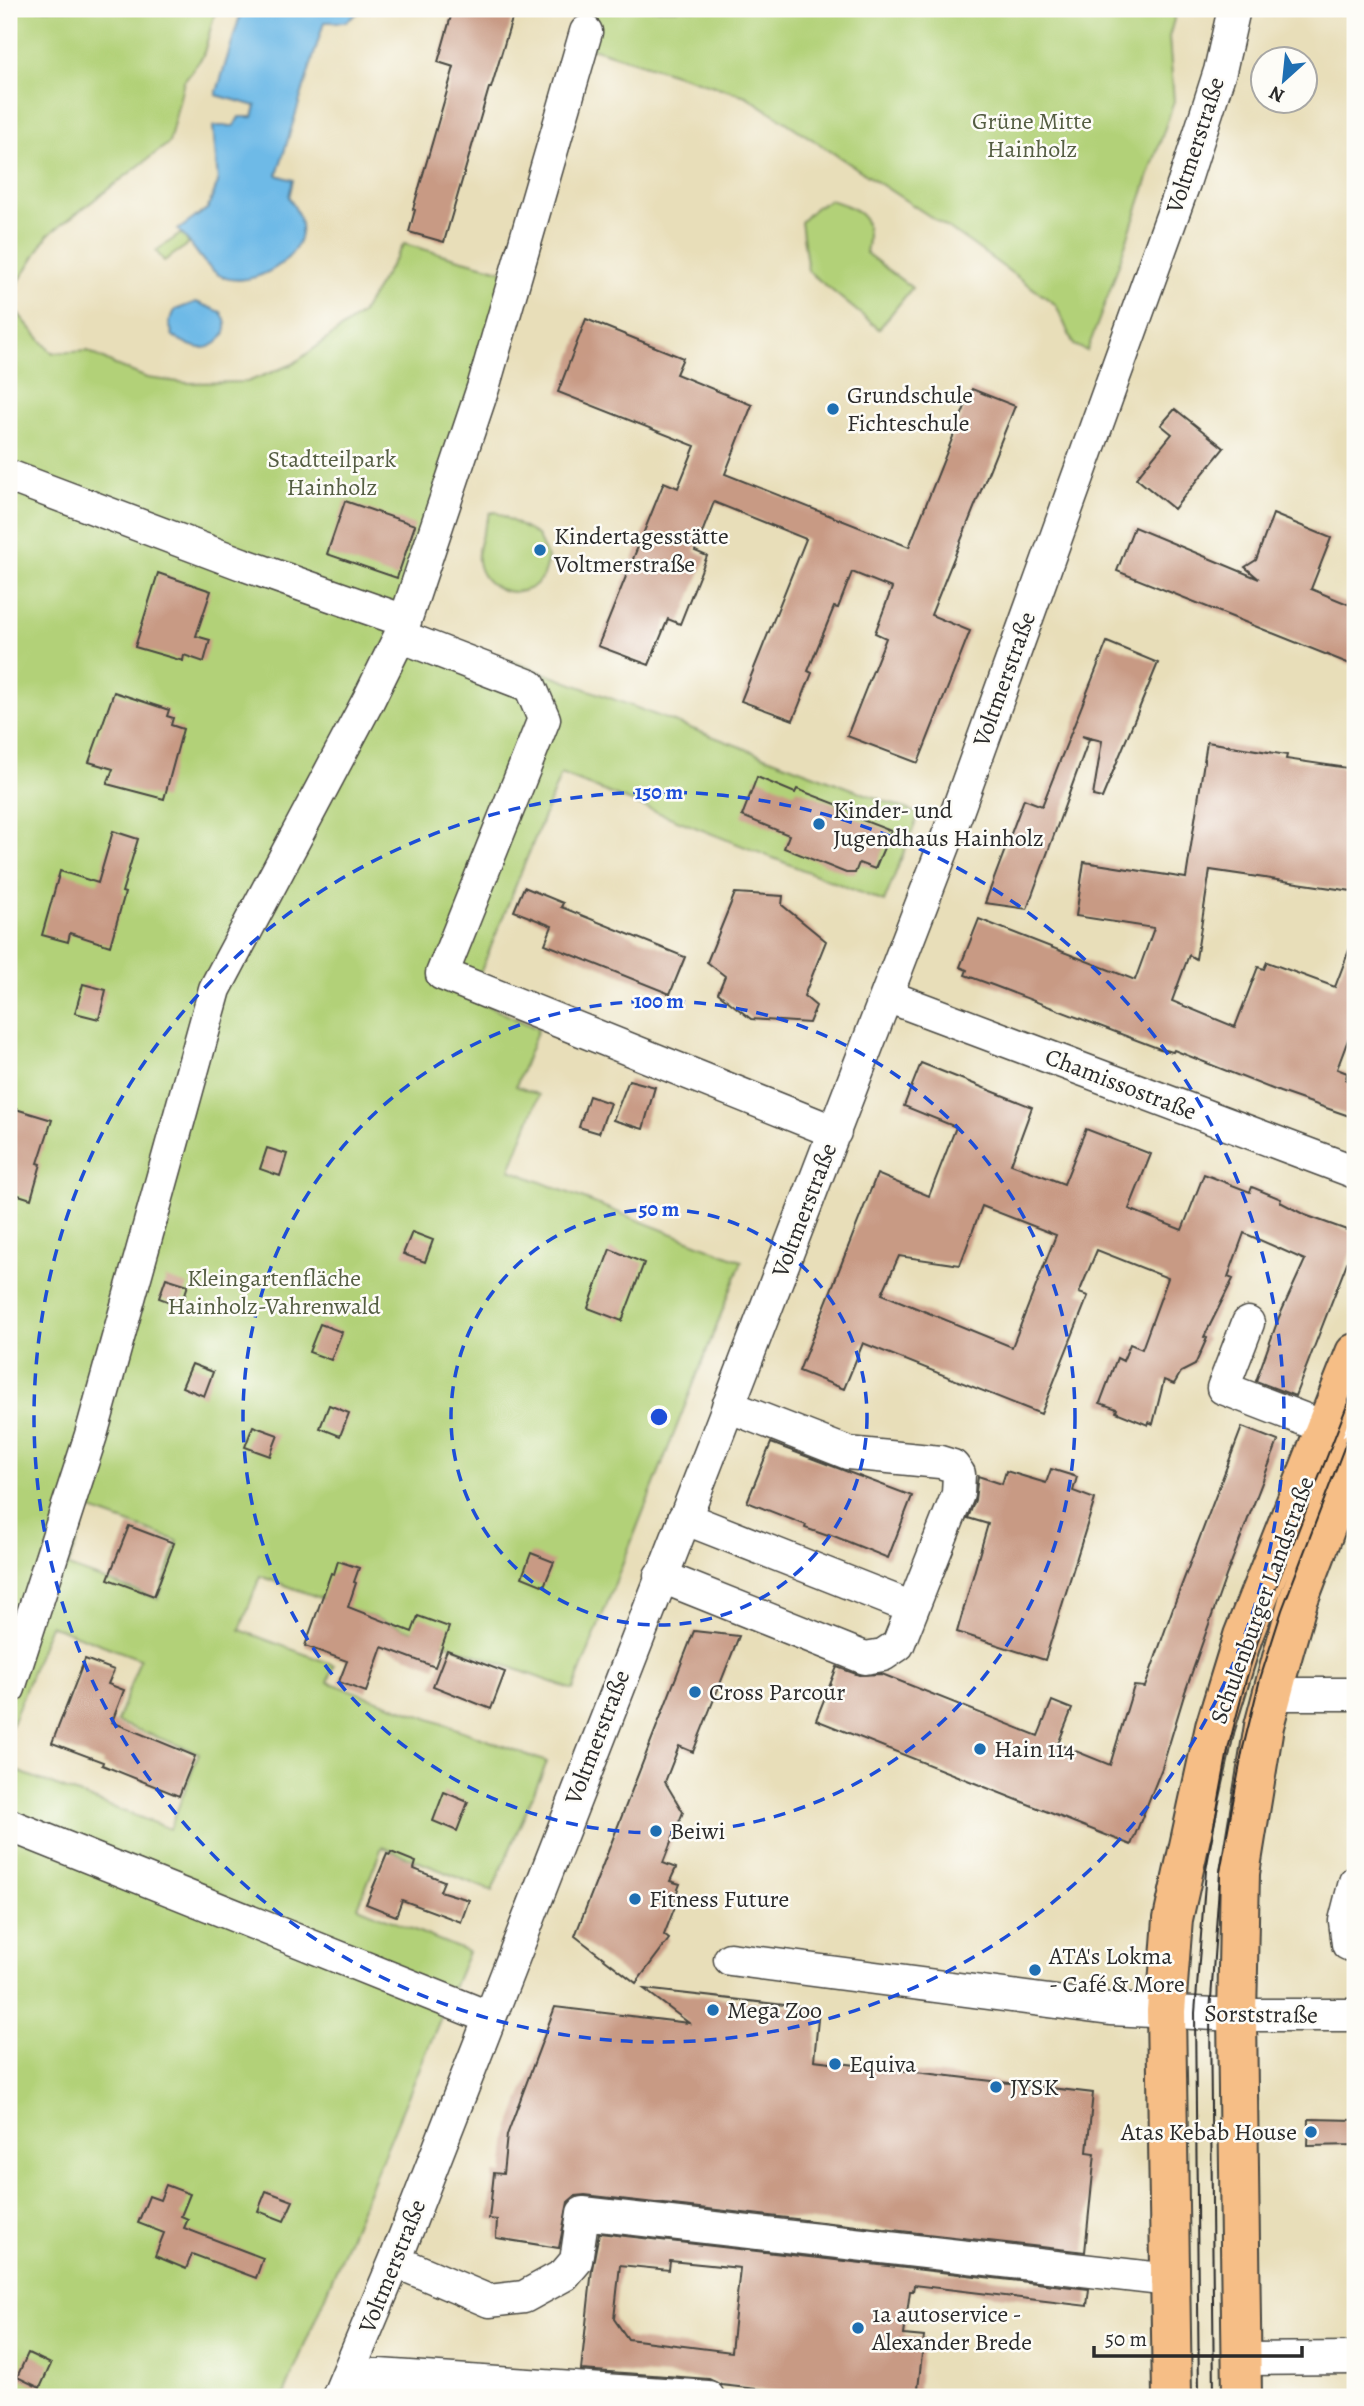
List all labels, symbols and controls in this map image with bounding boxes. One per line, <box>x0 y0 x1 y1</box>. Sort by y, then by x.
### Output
north arrow <box>1248 46 1318 116</box>
street label: Voltmerstraße <box>1158 73 1232 218</box>
text: N <box>1265 79 1289 109</box>
park label: Grüne Mitte Hainholz <box>972 105 1092 165</box>
place label: Grundschule Fichteschule <box>847 379 973 439</box>
marker: Grundschule Fichteschule <box>825 401 841 417</box>
park label: Stadtteilpark Hainholz <box>268 443 397 503</box>
place label: Kindertagesstätte Voltmerstraße <box>553 520 729 580</box>
marker: Kindertagesstätte Voltmerstraße <box>532 542 548 558</box>
street label: Voltmerstraße <box>964 607 1043 752</box>
text: 150 m <box>635 778 684 806</box>
place label: Kinder- und Jugendhaus Hainholz <box>833 794 1044 854</box>
marker: Kinder- und Jugendhaus Hainholz <box>811 816 827 832</box>
text: 100 m <box>634 987 684 1015</box>
street label: Chamissostraße <box>1041 1040 1201 1128</box>
street label: Voltmerstraße <box>763 1138 844 1283</box>
text: 50 m <box>639 1195 680 1223</box>
park label: Kleingartenfläche Hainholz-Vahrenwald <box>167 1262 381 1322</box>
centre of rings <box>647 1405 671 1429</box>
street label: Schulenburger Landstraße <box>1202 1472 1322 1728</box>
street label: Voltmerstraße <box>556 1665 637 1810</box>
place label: Cross Parcour <box>709 1676 845 1708</box>
marker: Cross Parcour <box>687 1684 703 1700</box>
place label: Hain 114 <box>994 1733 1075 1765</box>
marker: Hain 114 <box>972 1741 988 1757</box>
place label: Beiwi <box>670 1815 725 1847</box>
marker: Beiwi <box>648 1823 664 1839</box>
place label: Fitness Future <box>649 1883 789 1915</box>
marker: Fitness Future <box>627 1891 643 1907</box>
place label: ATA's Lokma - Café & More <box>1048 1940 1185 2000</box>
marker: ATA's Lokma - Café & More <box>1027 1962 1043 1978</box>
place label: Mega Zoo <box>727 1994 822 2026</box>
street label: Sorststraße <box>1204 1997 1318 2031</box>
marker: Mega Zoo <box>705 2002 721 2018</box>
place label: Equiva <box>849 2048 917 2080</box>
marker: Equiva <box>827 2056 843 2072</box>
place label: JYSK <box>1010 2071 1059 2103</box>
marker: JYSK <box>988 2079 1004 2095</box>
place label: Atas Kebab House <box>1120 2116 1297 2148</box>
marker: Atas Kebab House <box>1303 2124 1319 2140</box>
street label: Voltmerstraße <box>350 2195 433 2338</box>
place label: 1a autoservice - Alexander Brede <box>871 2298 1032 2358</box>
scale bar <box>1094 2315 1303 2359</box>
marker: 1a autoservice - Alexander Brede <box>850 2320 866 2336</box>
text: 50 m <box>1105 2325 1147 2353</box>

